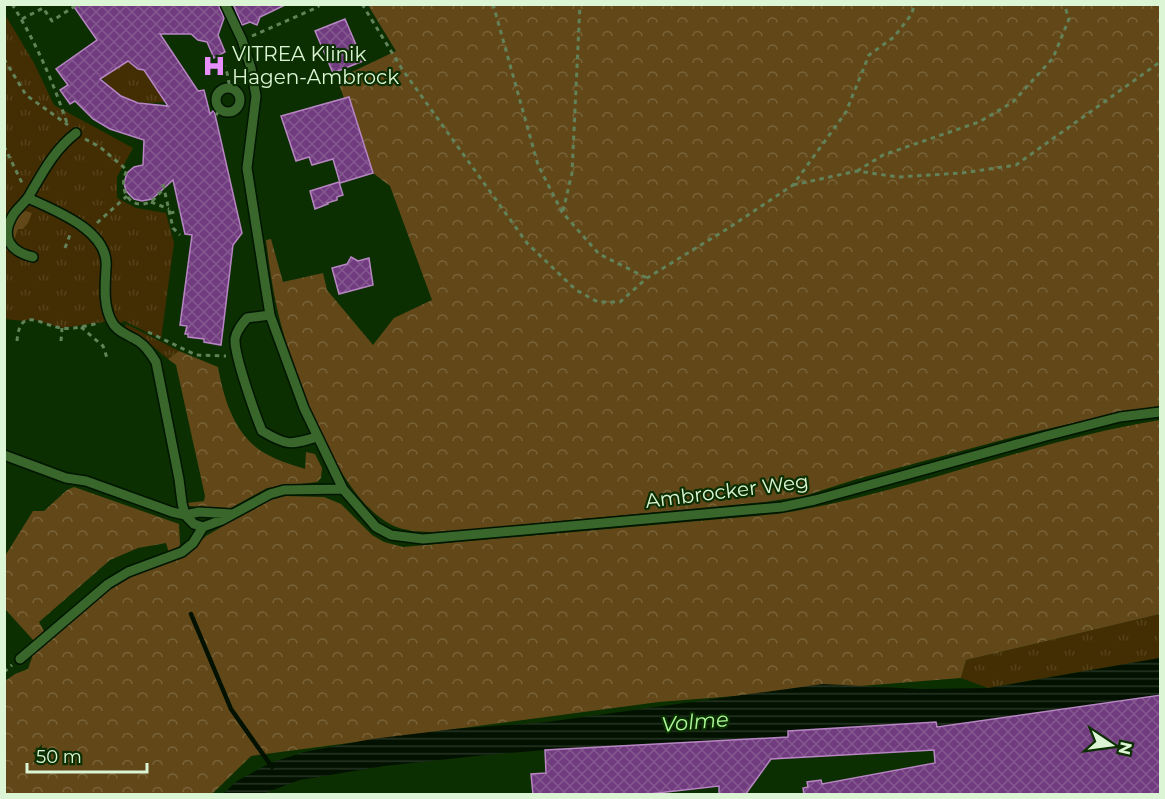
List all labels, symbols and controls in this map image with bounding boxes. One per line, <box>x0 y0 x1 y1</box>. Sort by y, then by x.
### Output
place label: VITREA Klinik Hagen-Ambrock <box>232 42 399 89</box>
hospital icon: VITREA Klinik Hagen-Ambrock <box>201 53 227 79</box>
street label: Ambrocker Weg <box>644 469 810 513</box>
water label: Volme <box>660 706 730 737</box>
north arrow <box>1081 715 1141 775</box>
scale bar <box>27 736 147 774</box>
text: N <box>1114 740 1136 757</box>
text: 50 m <box>36 746 82 768</box>

